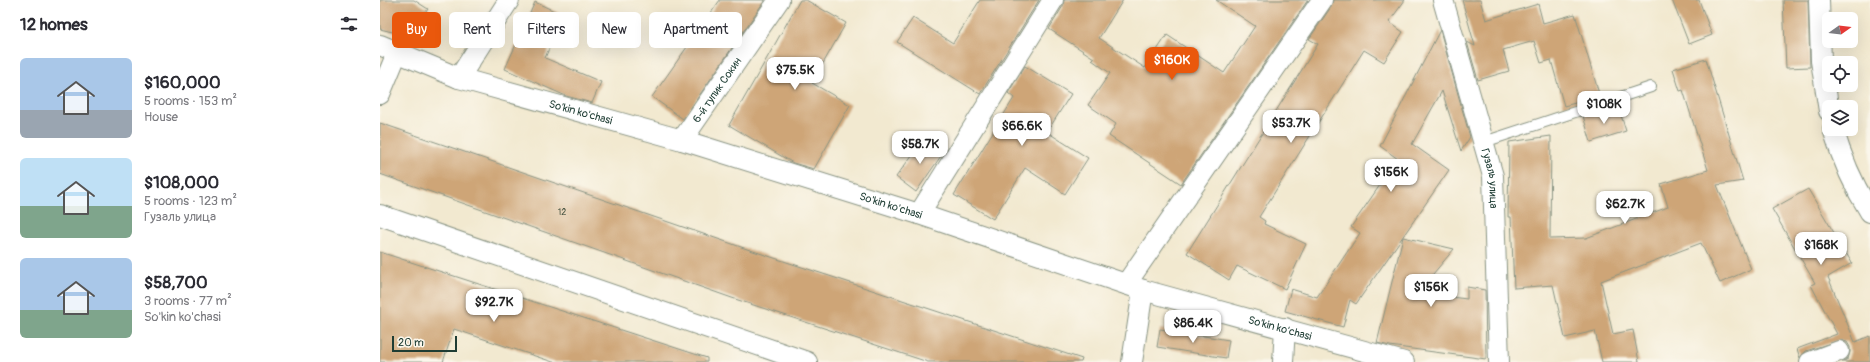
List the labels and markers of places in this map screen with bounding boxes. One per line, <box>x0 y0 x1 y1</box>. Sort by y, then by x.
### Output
pin: $160K <box>1144 47 1200 81</box>
pin: $75.5K <box>762 57 828 91</box>
pin: $108K <box>1576 91 1632 125</box>
pin: $53.7K <box>1258 110 1324 144</box>
pin: $66.6K <box>989 113 1055 147</box>
pin: $58.7K <box>887 131 953 165</box>
pin: $156K <box>1363 159 1419 193</box>
pin: $62.7K <box>1592 191 1658 225</box>
pin: $168K <box>1793 232 1849 266</box>
pin: $156K <box>1403 274 1459 308</box>
pin: $92.7K <box>461 289 527 323</box>
pin: $86.4K <box>1160 310 1226 344</box>

